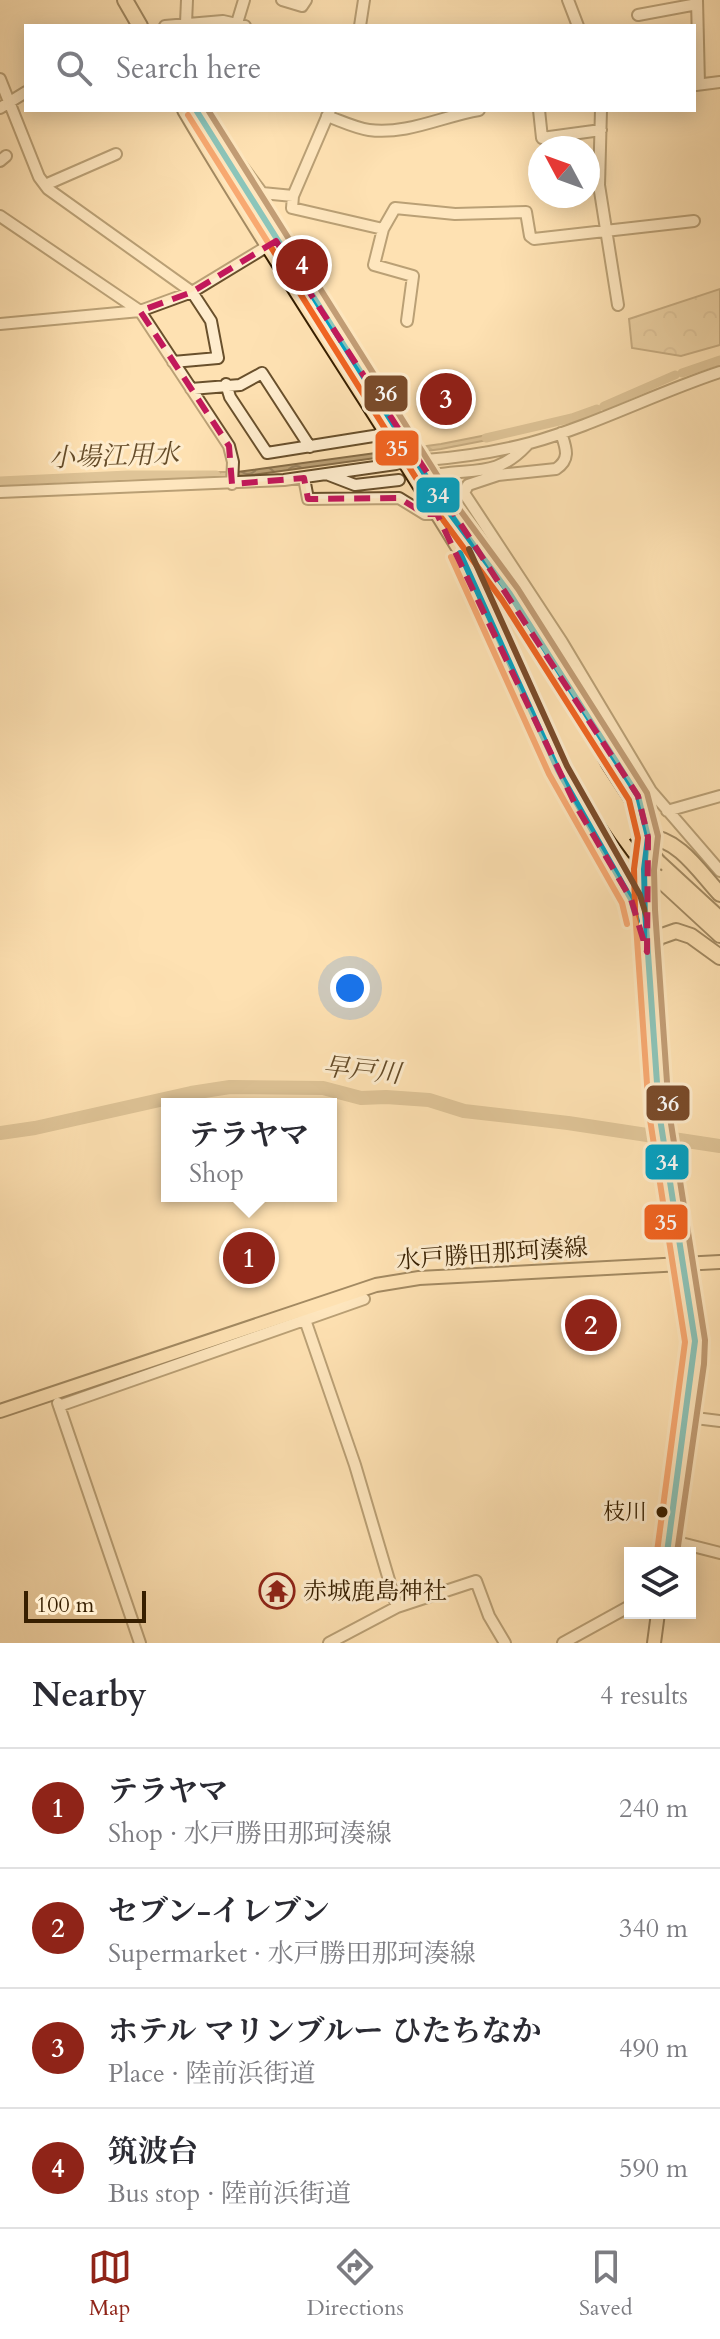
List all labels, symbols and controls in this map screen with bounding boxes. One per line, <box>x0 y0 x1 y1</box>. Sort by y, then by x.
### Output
search box <box>24 24 696 112</box>
icon: search <box>52 46 96 90</box>
text: Search here <box>116 48 261 89</box>
north arrow <box>528 136 600 208</box>
pin: 4 <box>276 235 328 295</box>
pin: 3 <box>420 369 472 429</box>
line badge: 36 <box>363 374 409 413</box>
text: 36 <box>375 379 397 409</box>
line badge: 35 <box>374 429 420 467</box>
text: 35 <box>386 434 408 464</box>
water label: 小場江用水 <box>48 436 183 476</box>
line badge: 34 <box>415 476 461 514</box>
text: 34 <box>427 481 449 511</box>
your location <box>330 968 370 1008</box>
water label: 早戸川 <box>321 1049 406 1092</box>
line badge: 36 <box>645 1084 691 1122</box>
text: 36 <box>657 1089 679 1119</box>
popup <box>161 1098 337 1202</box>
text: テラヤマ <box>189 1115 309 1156</box>
line badge: 34 <box>644 1143 690 1181</box>
text: 34 <box>656 1148 678 1178</box>
text: Shop <box>189 1156 244 1191</box>
line badge: 35 <box>643 1203 689 1241</box>
text: 35 <box>655 1208 677 1238</box>
pin: 1 <box>223 1228 275 1288</box>
street label: 水戸勝田那珂湊線 <box>395 1231 589 1277</box>
pin: 2 <box>565 1295 617 1355</box>
place label: 枝川 <box>603 1497 647 1527</box>
marker: 枝川 <box>654 1504 670 1520</box>
map controls <box>624 1547 696 1619</box>
button: layers <box>624 1547 696 1619</box>
temple icon: 赤城鹿島神社 <box>258 1572 296 1610</box>
place label: 赤城鹿島神社 <box>303 1575 447 1608</box>
scale bar <box>24 1587 146 1623</box>
text: 100 m <box>36 1590 94 1620</box>
text: Nearby <box>32 1672 147 1718</box>
text: 4 results <box>600 1678 688 1713</box>
text: テラヤマ <box>108 1771 228 1812</box>
text: 1 <box>51 1791 65 1826</box>
text: 240 m <box>619 1791 688 1826</box>
text: Shop · 水戸勝田那珂湊線 <box>108 1816 392 1851</box>
text: セブン-イレブン <box>108 1891 330 1932</box>
text: 2 <box>51 1911 65 1946</box>
text: 340 m <box>619 1911 688 1946</box>
text: Supermarket · 水戸勝田那珂湊線 <box>108 1936 476 1971</box>
text: ホテル マリンブルー ひたちなか <box>108 2011 541 2052</box>
text: 3 <box>51 2031 65 2066</box>
text: 490 m <box>619 2031 688 2066</box>
text: Place · 陸前浜街道 <box>108 2056 315 2091</box>
text: 筑波台 <box>108 2131 198 2172</box>
text: 4 <box>51 2151 65 2186</box>
text: 590 m <box>619 2151 688 2186</box>
text: Bus stop · 陸前浜街道 <box>108 2176 351 2211</box>
tab: Map <box>88 2245 132 2323</box>
tab: Directions <box>307 2245 404 2323</box>
tab: Saved <box>579 2245 632 2323</box>

